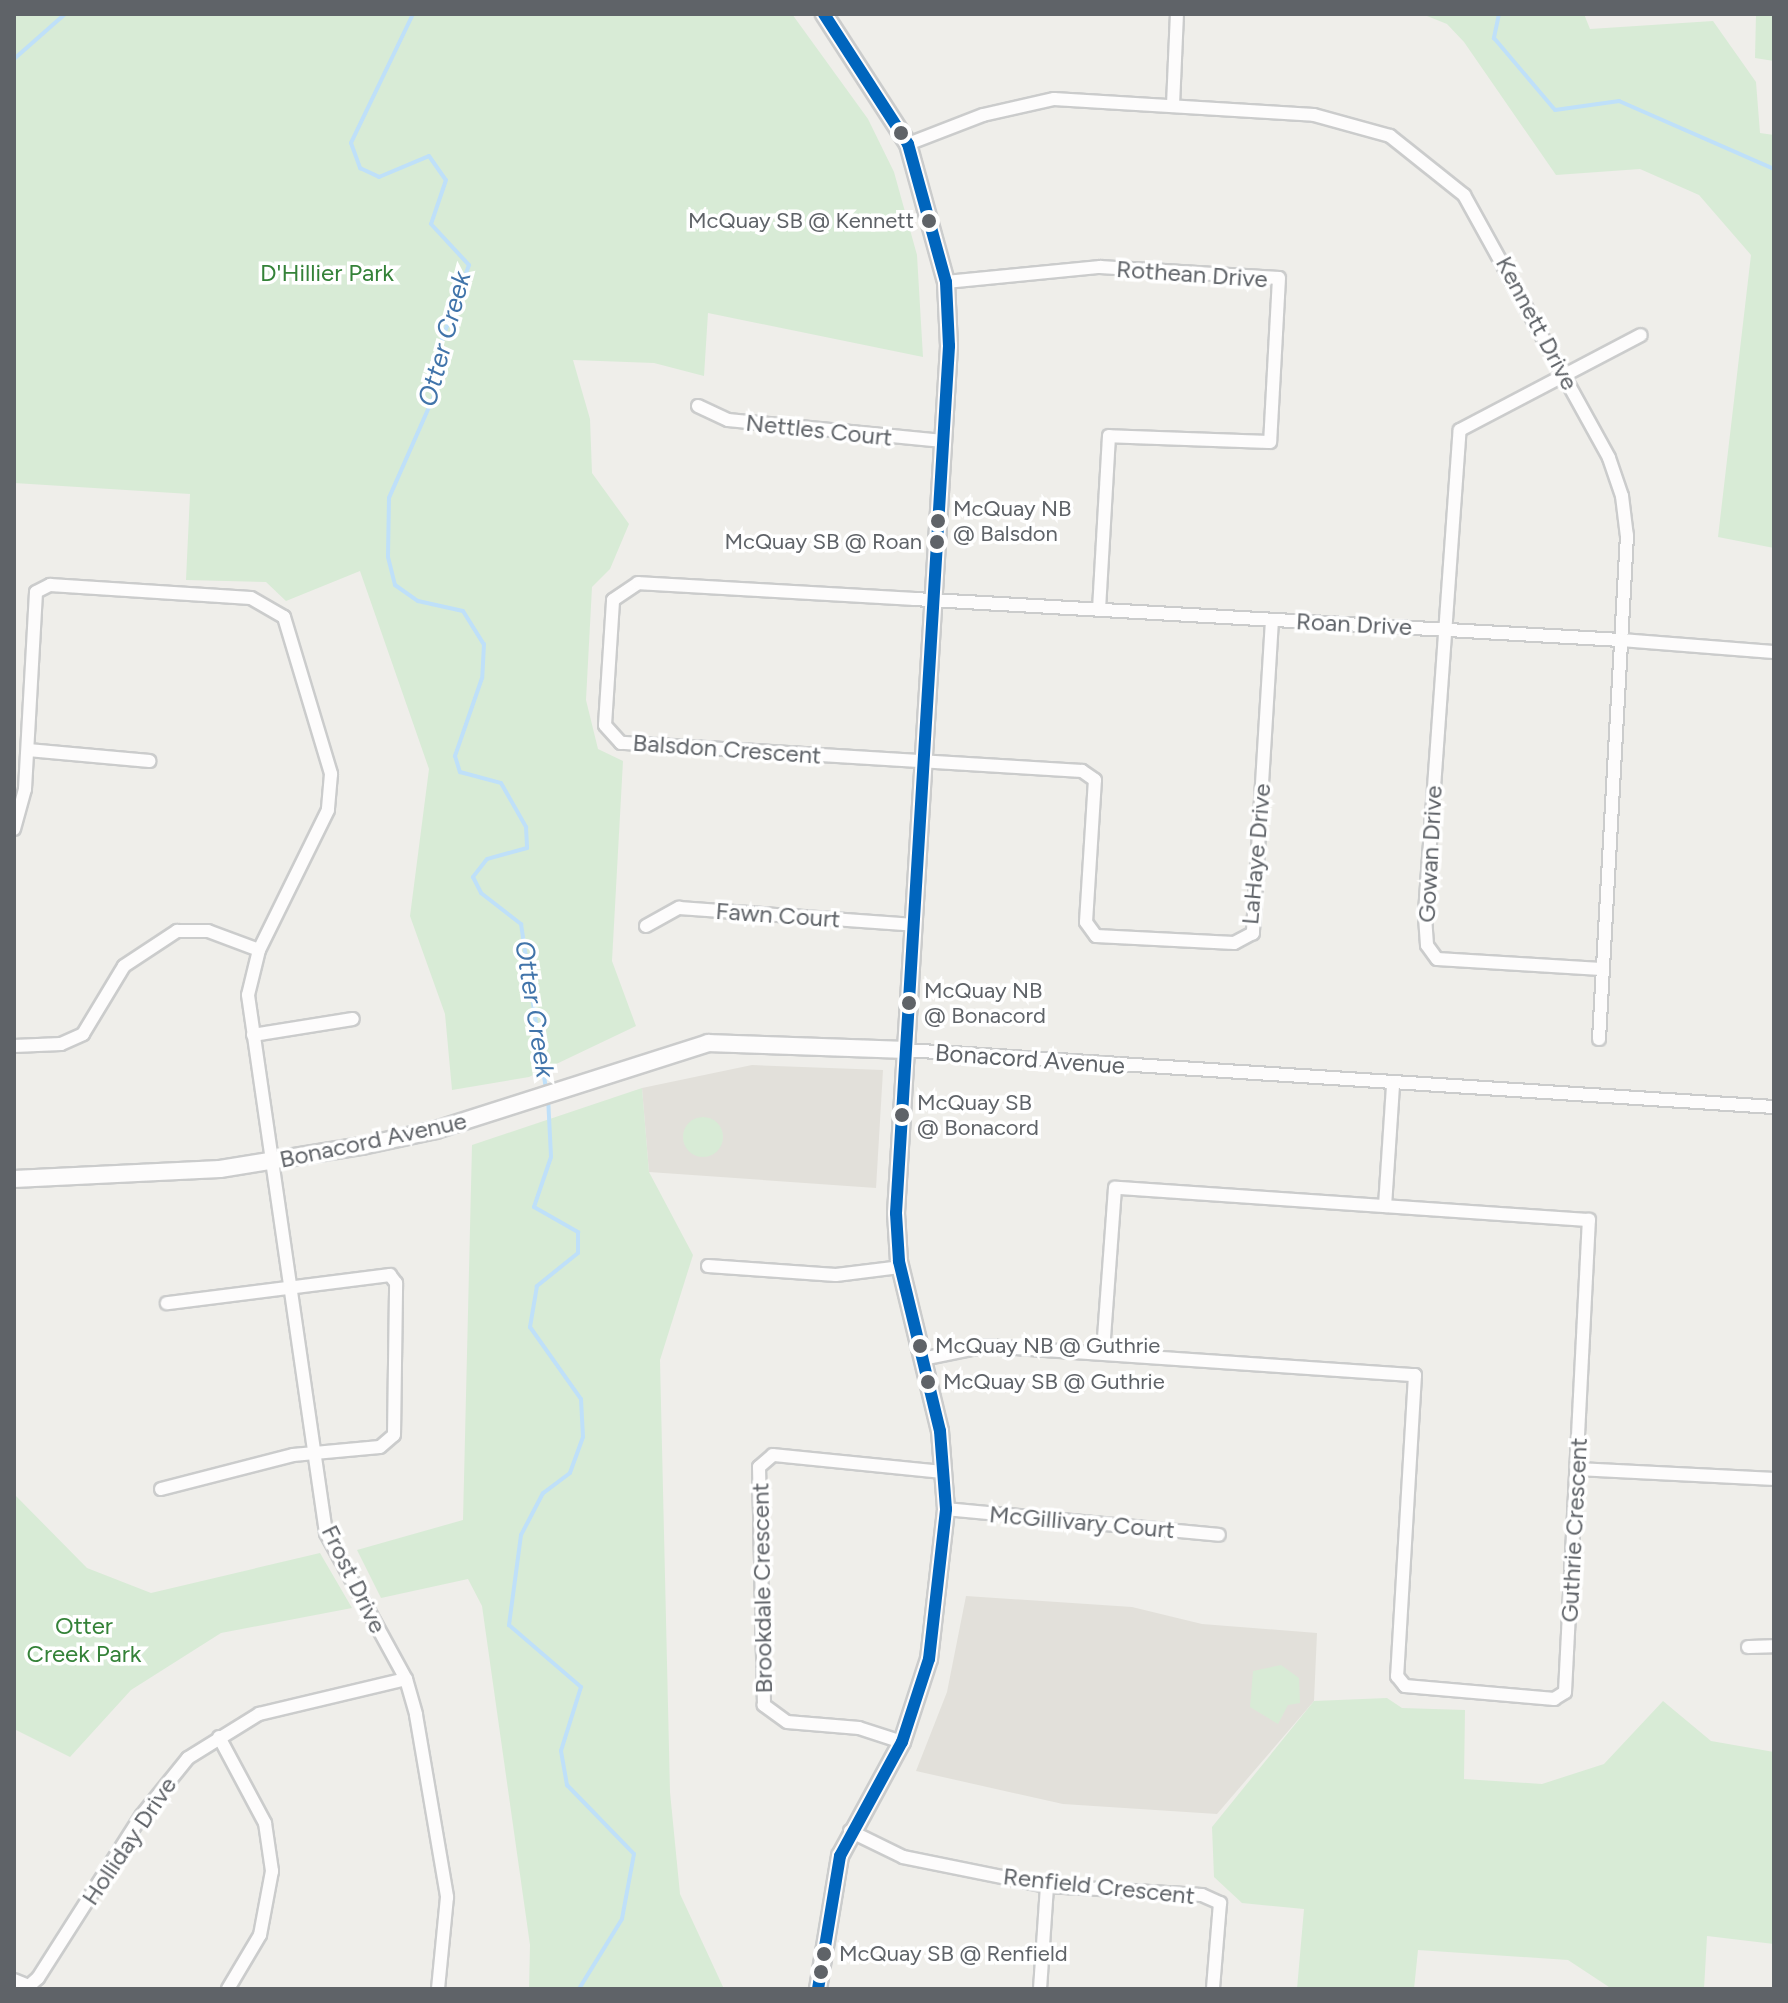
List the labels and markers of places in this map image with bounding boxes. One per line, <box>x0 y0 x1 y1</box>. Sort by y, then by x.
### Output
unlabelled marker <box>893 125 909 141</box>
place label: McQuay SB @ Kennett <box>688 208 914 234</box>
marker: McQuay SB @ Kennett <box>921 213 937 229</box>
place label: McQuay NB @ Balsdon <box>953 495 1071 546</box>
marker: McQuay NB @ Balsdon <box>930 513 946 529</box>
place label: McQuay SB @ Roan <box>724 529 922 555</box>
marker: McQuay SB @ Roan <box>929 534 945 550</box>
place label: McQuay NB @ Bonacord <box>924 977 1046 1028</box>
marker: McQuay NB @ Bonacord <box>901 995 917 1011</box>
place label: McQuay SB @ Bonacord <box>917 1089 1039 1140</box>
marker: McQuay SB @ Bonacord <box>894 1107 910 1123</box>
place label: McQuay NB @ Guthrie <box>935 1333 1160 1359</box>
marker: McQuay NB @ Guthrie <box>912 1338 928 1354</box>
place label: McQuay SB @ Guthrie <box>943 1369 1165 1395</box>
marker: McQuay SB @ Guthrie <box>920 1374 936 1390</box>
place label: McQuay SB @ Renfield <box>839 1941 1068 1967</box>
marker: McQuay SB @ Renfield <box>816 1946 832 1962</box>
unlabelled marker <box>813 1964 829 1980</box>

